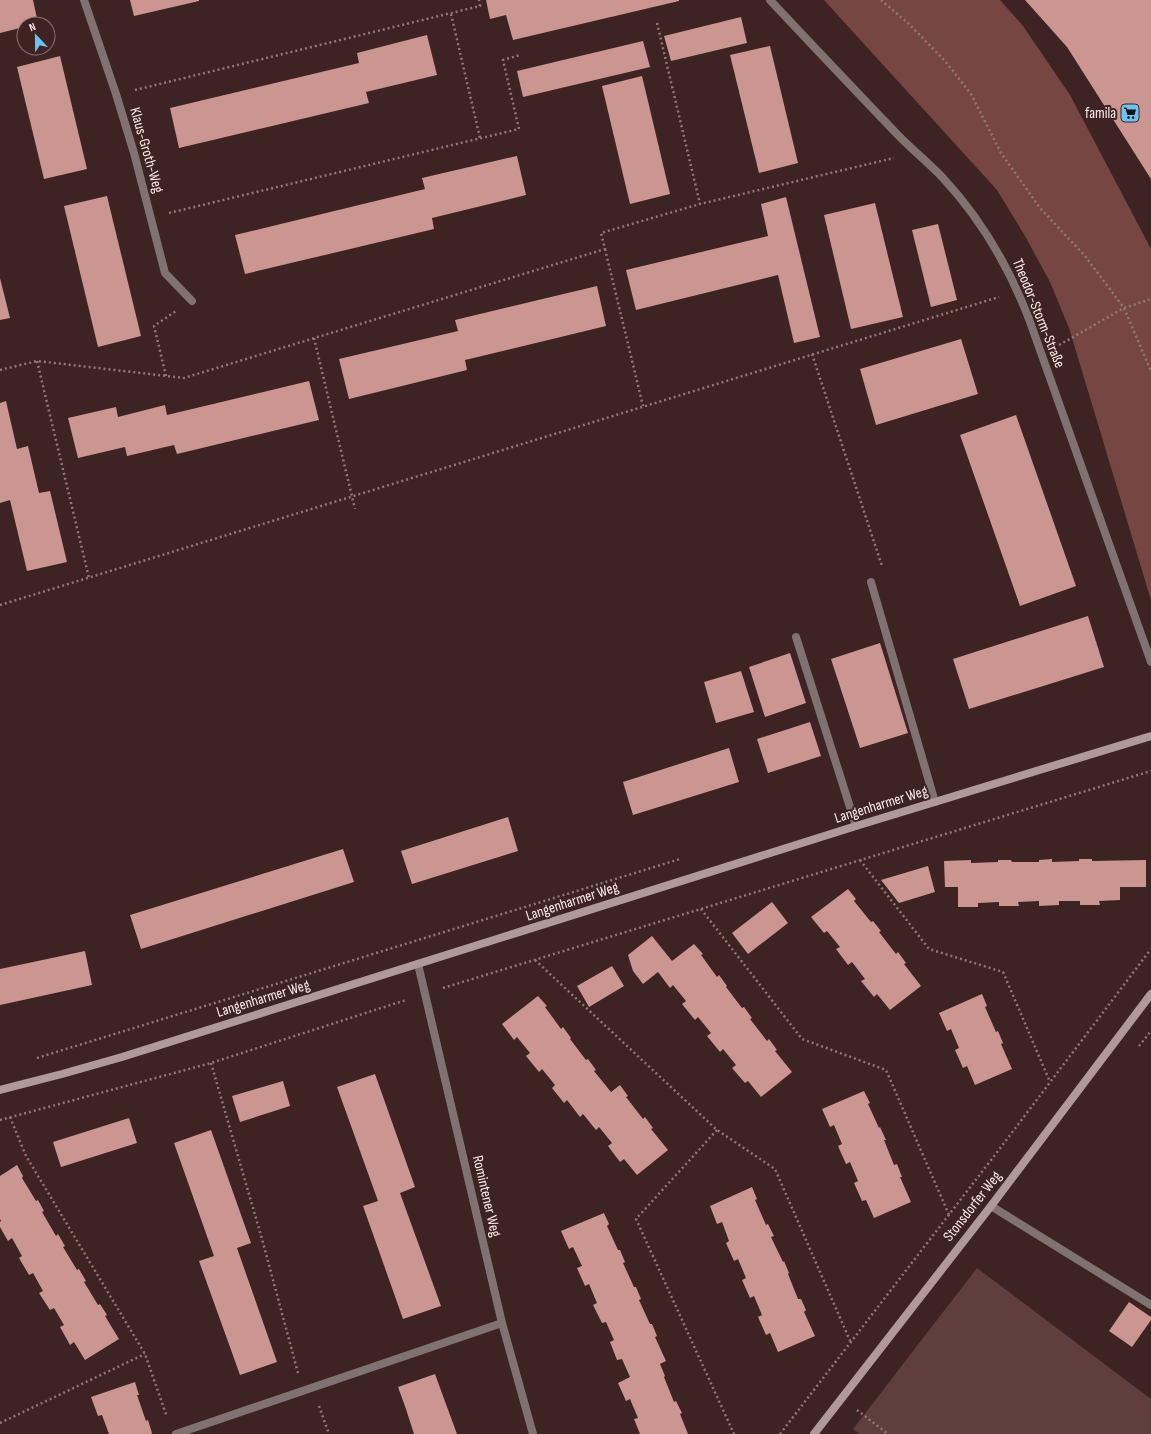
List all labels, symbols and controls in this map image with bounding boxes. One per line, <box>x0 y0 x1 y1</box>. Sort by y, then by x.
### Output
north arrow <box>16 16 56 56</box>
text: N <box>27 20 38 34</box>
supermarket icon: famila <box>1119 102 1141 124</box>
place label: famila <box>1085 104 1116 123</box>
street label: Klaus-Groth-Weg <box>125 105 168 195</box>
street label: Theodor-Storm-Straße <box>1008 256 1069 371</box>
street label: Langenharmer Weg <box>832 781 930 828</box>
street label: Langenharmer Weg <box>523 878 621 925</box>
street label: Langenharmer Weg <box>214 975 312 1022</box>
street label: Romintener Weg <box>468 1154 505 1239</box>
street label: Stonsdorfer Weg <box>939 1167 1006 1245</box>

